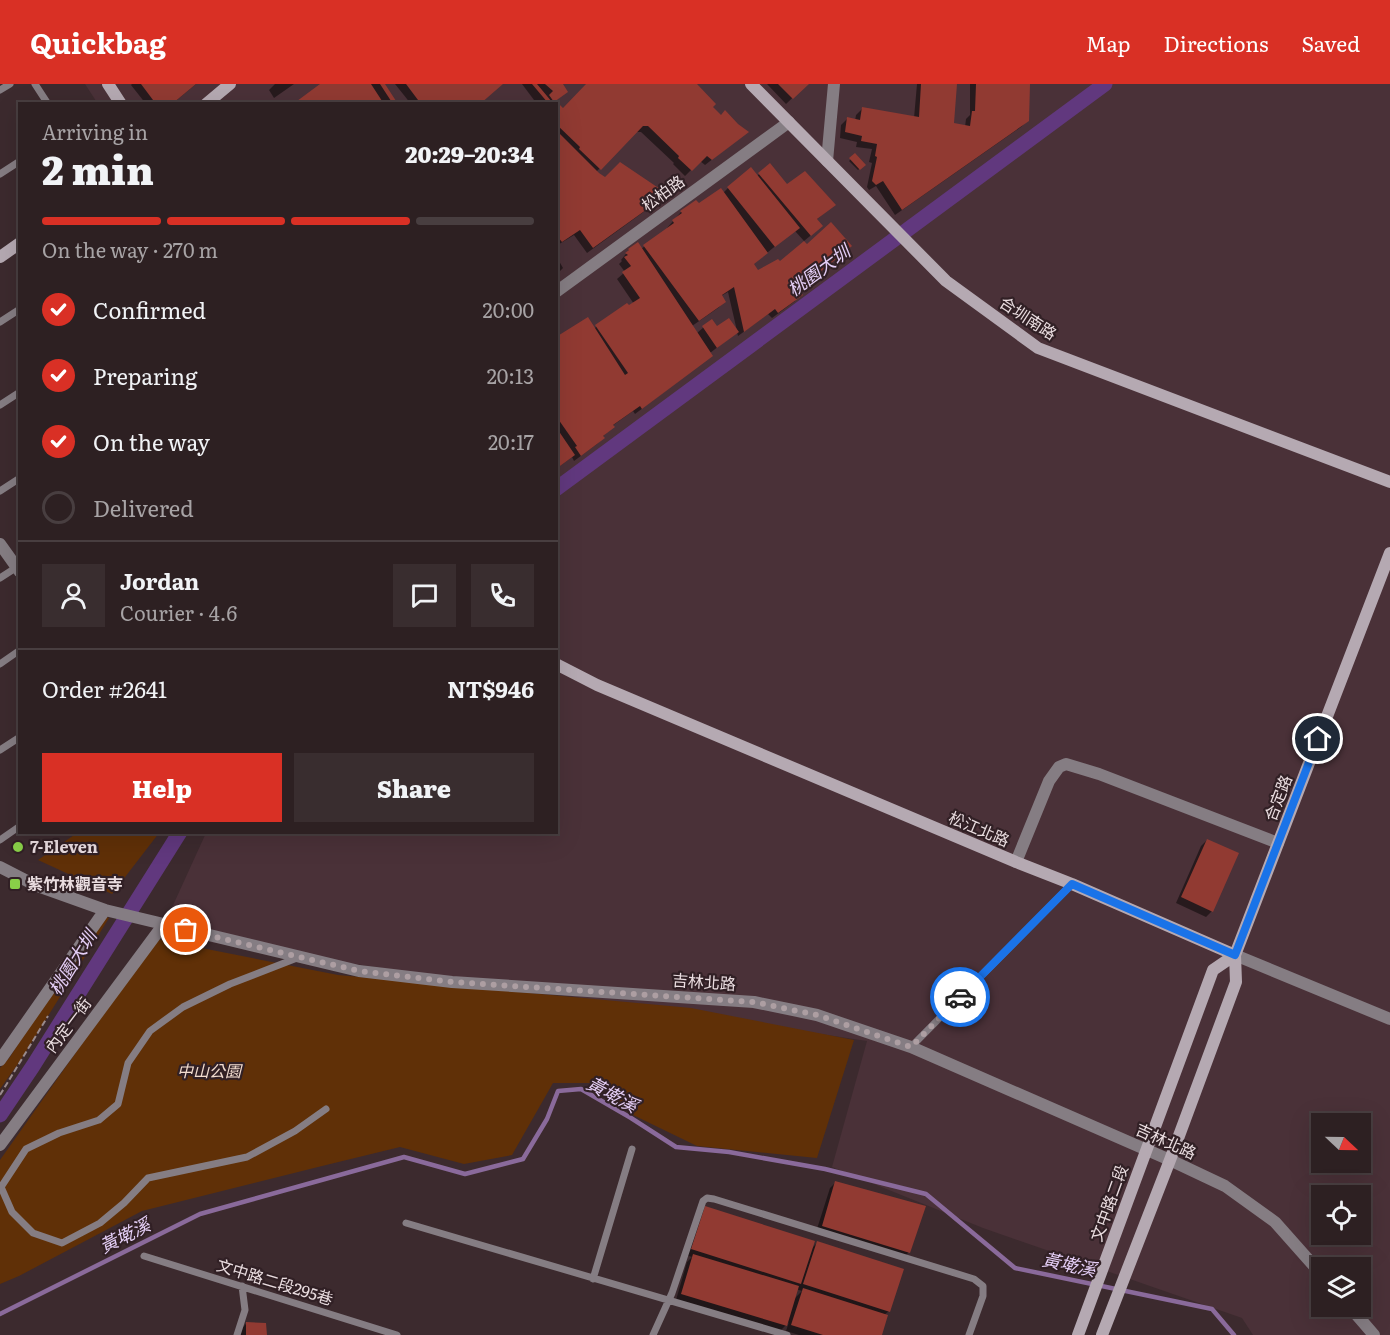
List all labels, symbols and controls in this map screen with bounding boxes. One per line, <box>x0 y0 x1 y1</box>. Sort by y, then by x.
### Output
text: Quickbag <box>30 21 166 63</box>
text: Map <box>1086 27 1131 58</box>
text: Directions <box>1164 27 1269 58</box>
text: Saved <box>1302 27 1360 58</box>
text: Arriving in <box>42 116 148 146</box>
text: 20:29–20:34 <box>405 137 534 170</box>
text: 2 min <box>42 139 154 197</box>
street label: 松柏路 <box>636 168 689 216</box>
text: On the way · 270 m <box>42 234 218 264</box>
water label: 桃園大圳 <box>781 236 858 302</box>
street label: 合圳南路 <box>995 290 1062 345</box>
icon: check <box>42 293 75 326</box>
text: Confirmed <box>93 293 206 326</box>
text: 20:00 <box>483 294 534 324</box>
icon: check <box>42 359 75 392</box>
text: Preparing <box>93 359 197 392</box>
text: 20:13 <box>487 360 534 390</box>
icon: check <box>42 425 75 458</box>
text: On the way <box>93 425 210 458</box>
text: 20:17 <box>488 426 534 456</box>
text: Delivered <box>93 491 194 524</box>
button: person <box>42 564 105 627</box>
text: Jordan <box>120 564 199 597</box>
button: chat <box>393 564 456 627</box>
button: phone <box>471 564 534 627</box>
text: Courier · 4.6 <box>120 597 237 627</box>
text: Order #2641 <box>42 672 167 705</box>
text: NT$946 <box>447 672 534 705</box>
pin <box>1292 713 1343 764</box>
icon: home <box>1301 722 1334 755</box>
button: Help <box>42 753 282 822</box>
button: Share <box>294 753 534 822</box>
street label: 合定路 <box>1257 771 1297 824</box>
street label: 松江北路 <box>945 805 1014 852</box>
place label: 7-Eleven <box>30 834 98 858</box>
marker: 7-Eleven <box>11 840 25 854</box>
place label: 紫竹林觀音寺 <box>27 871 123 895</box>
marker: 紫竹林觀音寺 <box>8 877 22 891</box>
pin <box>160 904 211 955</box>
icon: bag <box>169 913 202 946</box>
water label: 桃園大圳 <box>41 922 104 1000</box>
street label: 吉林北路 <box>671 967 737 995</box>
courier <box>930 967 990 1027</box>
icon: car <box>944 981 977 1014</box>
street label: 內定一街 <box>38 992 96 1057</box>
park label: 中山公園 <box>177 1058 243 1082</box>
water label: 黃墘溪 <box>583 1069 646 1120</box>
north arrow <box>1311 1113 1371 1173</box>
map controls <box>1311 1113 1371 1317</box>
street label: 吉林北路 <box>1132 1116 1201 1164</box>
street label: 文中路二段 <box>1083 1161 1133 1244</box>
button: locate <box>1311 1185 1371 1245</box>
water label: 黃墘溪 <box>94 1209 157 1259</box>
water label: 黃墘溪 <box>1040 1245 1101 1283</box>
street label: 文中路二段295巷 <box>214 1252 336 1310</box>
button: layers <box>1311 1257 1371 1317</box>

